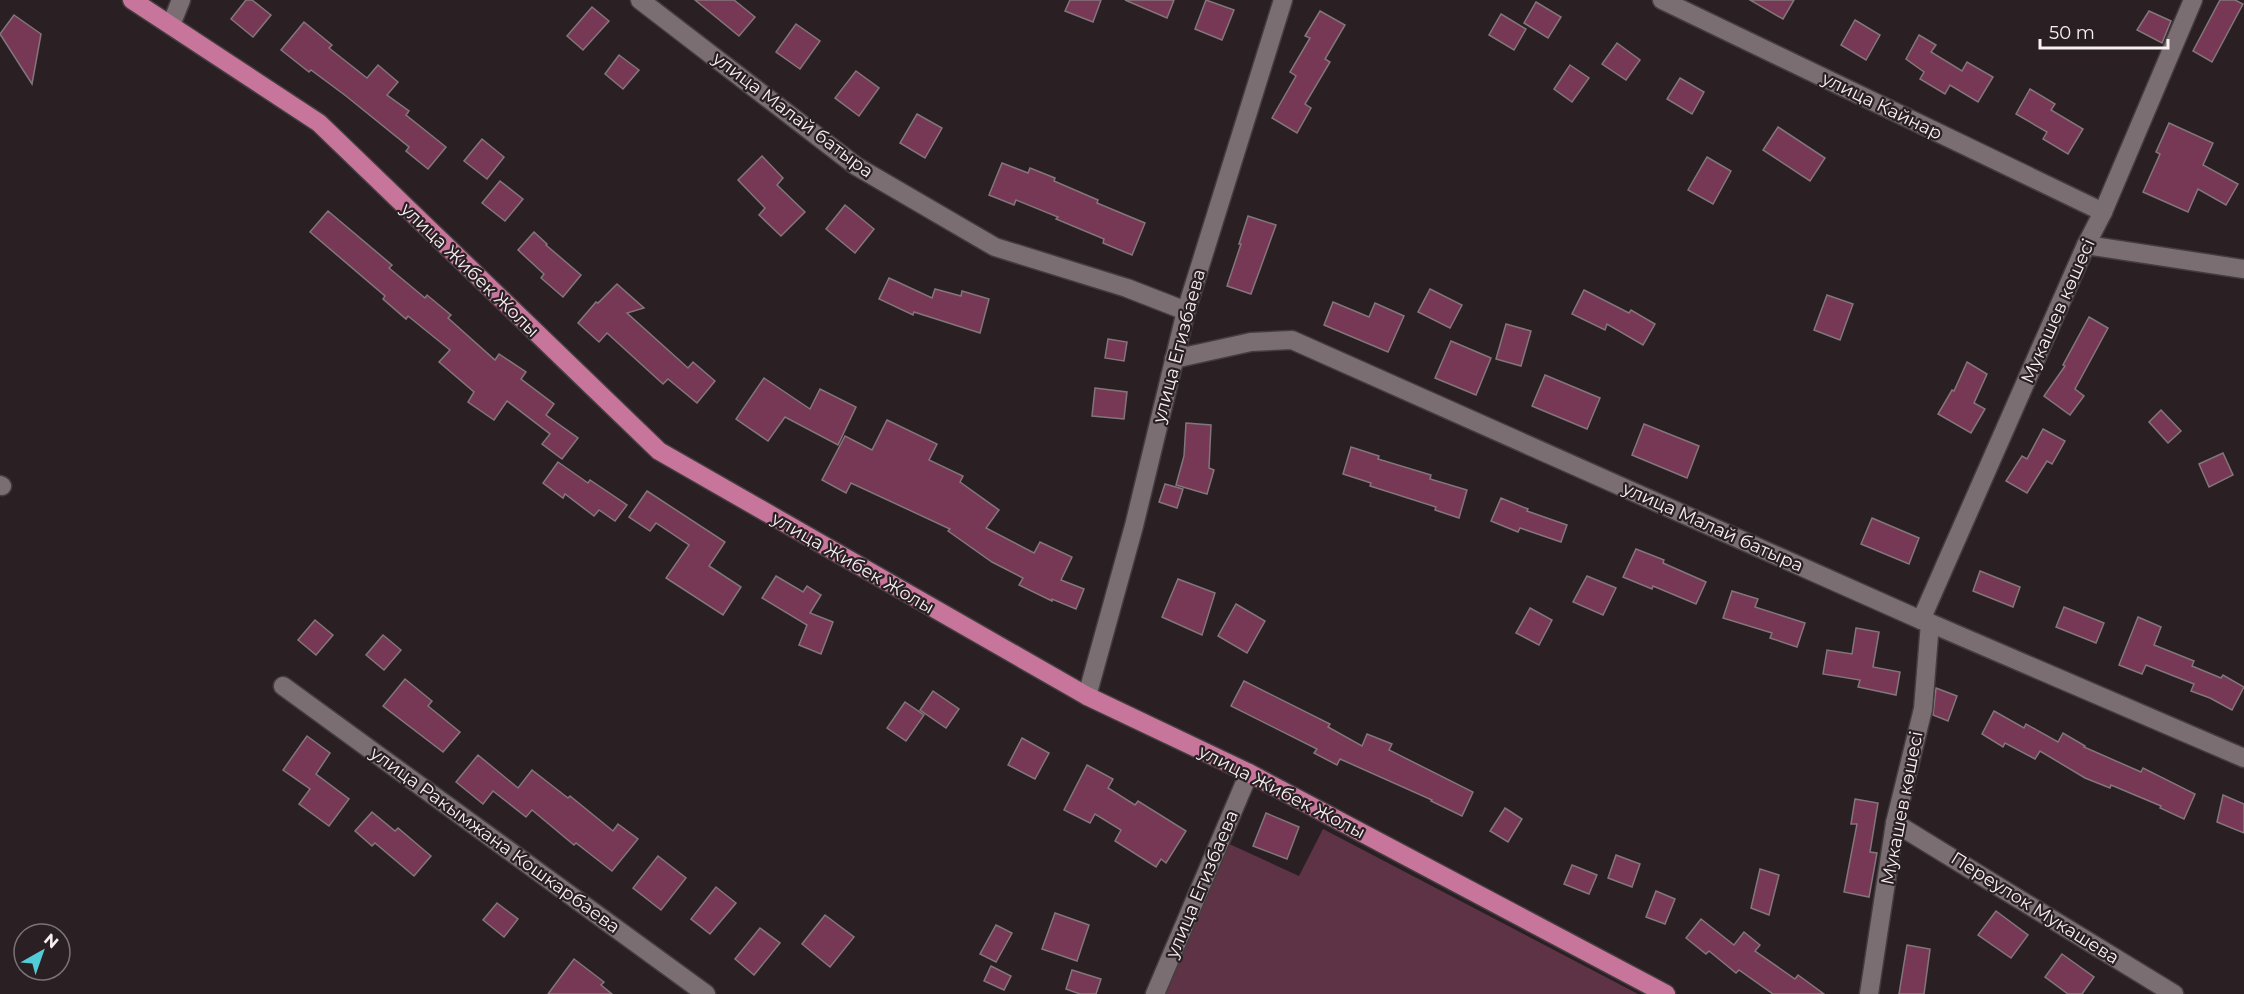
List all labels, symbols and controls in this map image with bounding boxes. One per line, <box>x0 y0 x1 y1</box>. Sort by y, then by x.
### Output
scale bar <box>2040 12 2168 50</box>
text: 50 m <box>2049 22 2095 44</box>
street label: улица Малай батыра <box>708 47 878 183</box>
street label: улица Кайнар <box>1817 67 1946 145</box>
street label: улица Жибек Жолы <box>395 197 544 342</box>
street label: Мукашев көшесі <box>2016 235 2100 387</box>
street label: улица Егизбаева <box>1148 267 1210 426</box>
street label: улица Малай батыра <box>1618 477 1807 577</box>
street label: улица Жибек Жолы <box>767 507 938 619</box>
street label: Мукашев көшесі <box>1876 729 1928 887</box>
street label: улица Жибек Жолы <box>1194 740 1369 844</box>
street label: улица Ракымжана Кошкарбаева <box>365 741 624 938</box>
street label: улица Егизбаева <box>1161 807 1243 962</box>
street label: Переулок Мукашева <box>1947 847 2123 969</box>
north arrow <box>12 922 72 982</box>
text: N <box>40 929 62 952</box>

